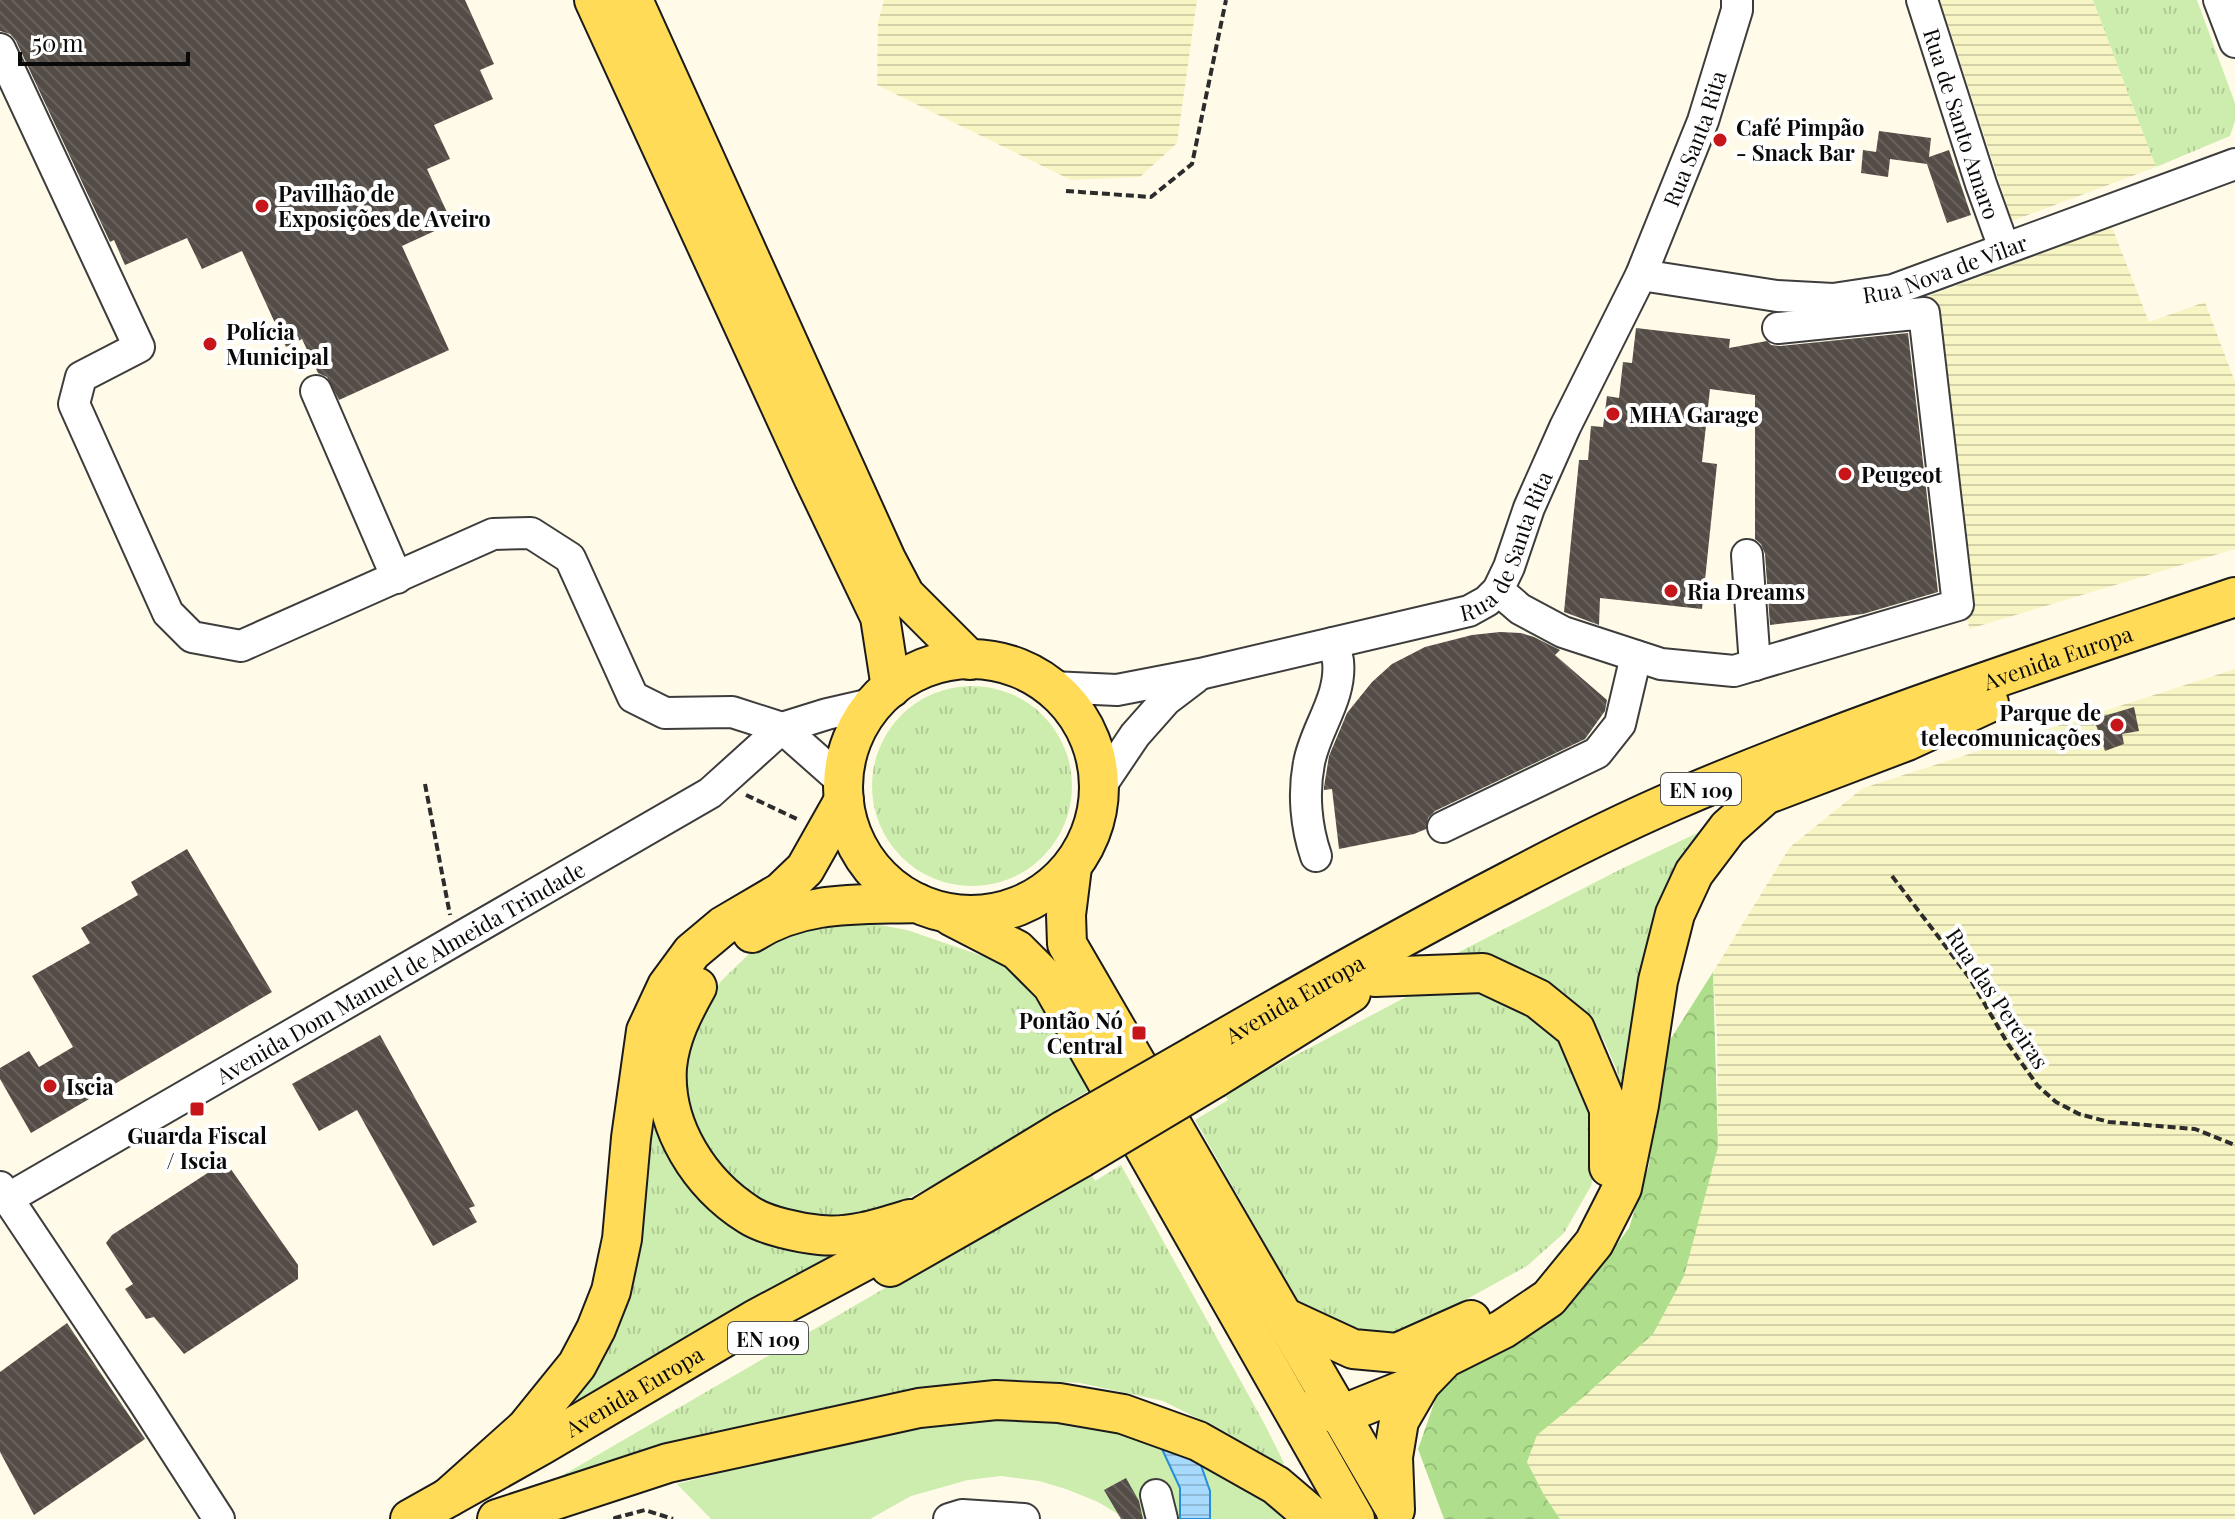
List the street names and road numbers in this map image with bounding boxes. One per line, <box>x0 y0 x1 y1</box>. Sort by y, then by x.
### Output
street label: Rua de Santo Amaro <box>1917 24 2007 223</box>
street label: Rua Santa Rita <box>1655 67 1733 211</box>
street label: Rua Nova de Vilar <box>1860 227 2032 309</box>
street label: Rua de Santa Rita <box>1457 466 1559 628</box>
street label: Avenida Europa <box>1978 618 2136 697</box>
road number: EN 109 <box>1661 773 1741 805</box>
street label: Avenida Dom Manuel de Almeida Trindade <box>209 854 590 1091</box>
street label: Rua das Pereiras <box>1940 922 2056 1074</box>
street label: Avenida Europa <box>1219 947 1369 1050</box>
road number: EN 109 <box>728 1322 808 1354</box>
street label: Avenida Europa <box>558 1338 709 1444</box>

